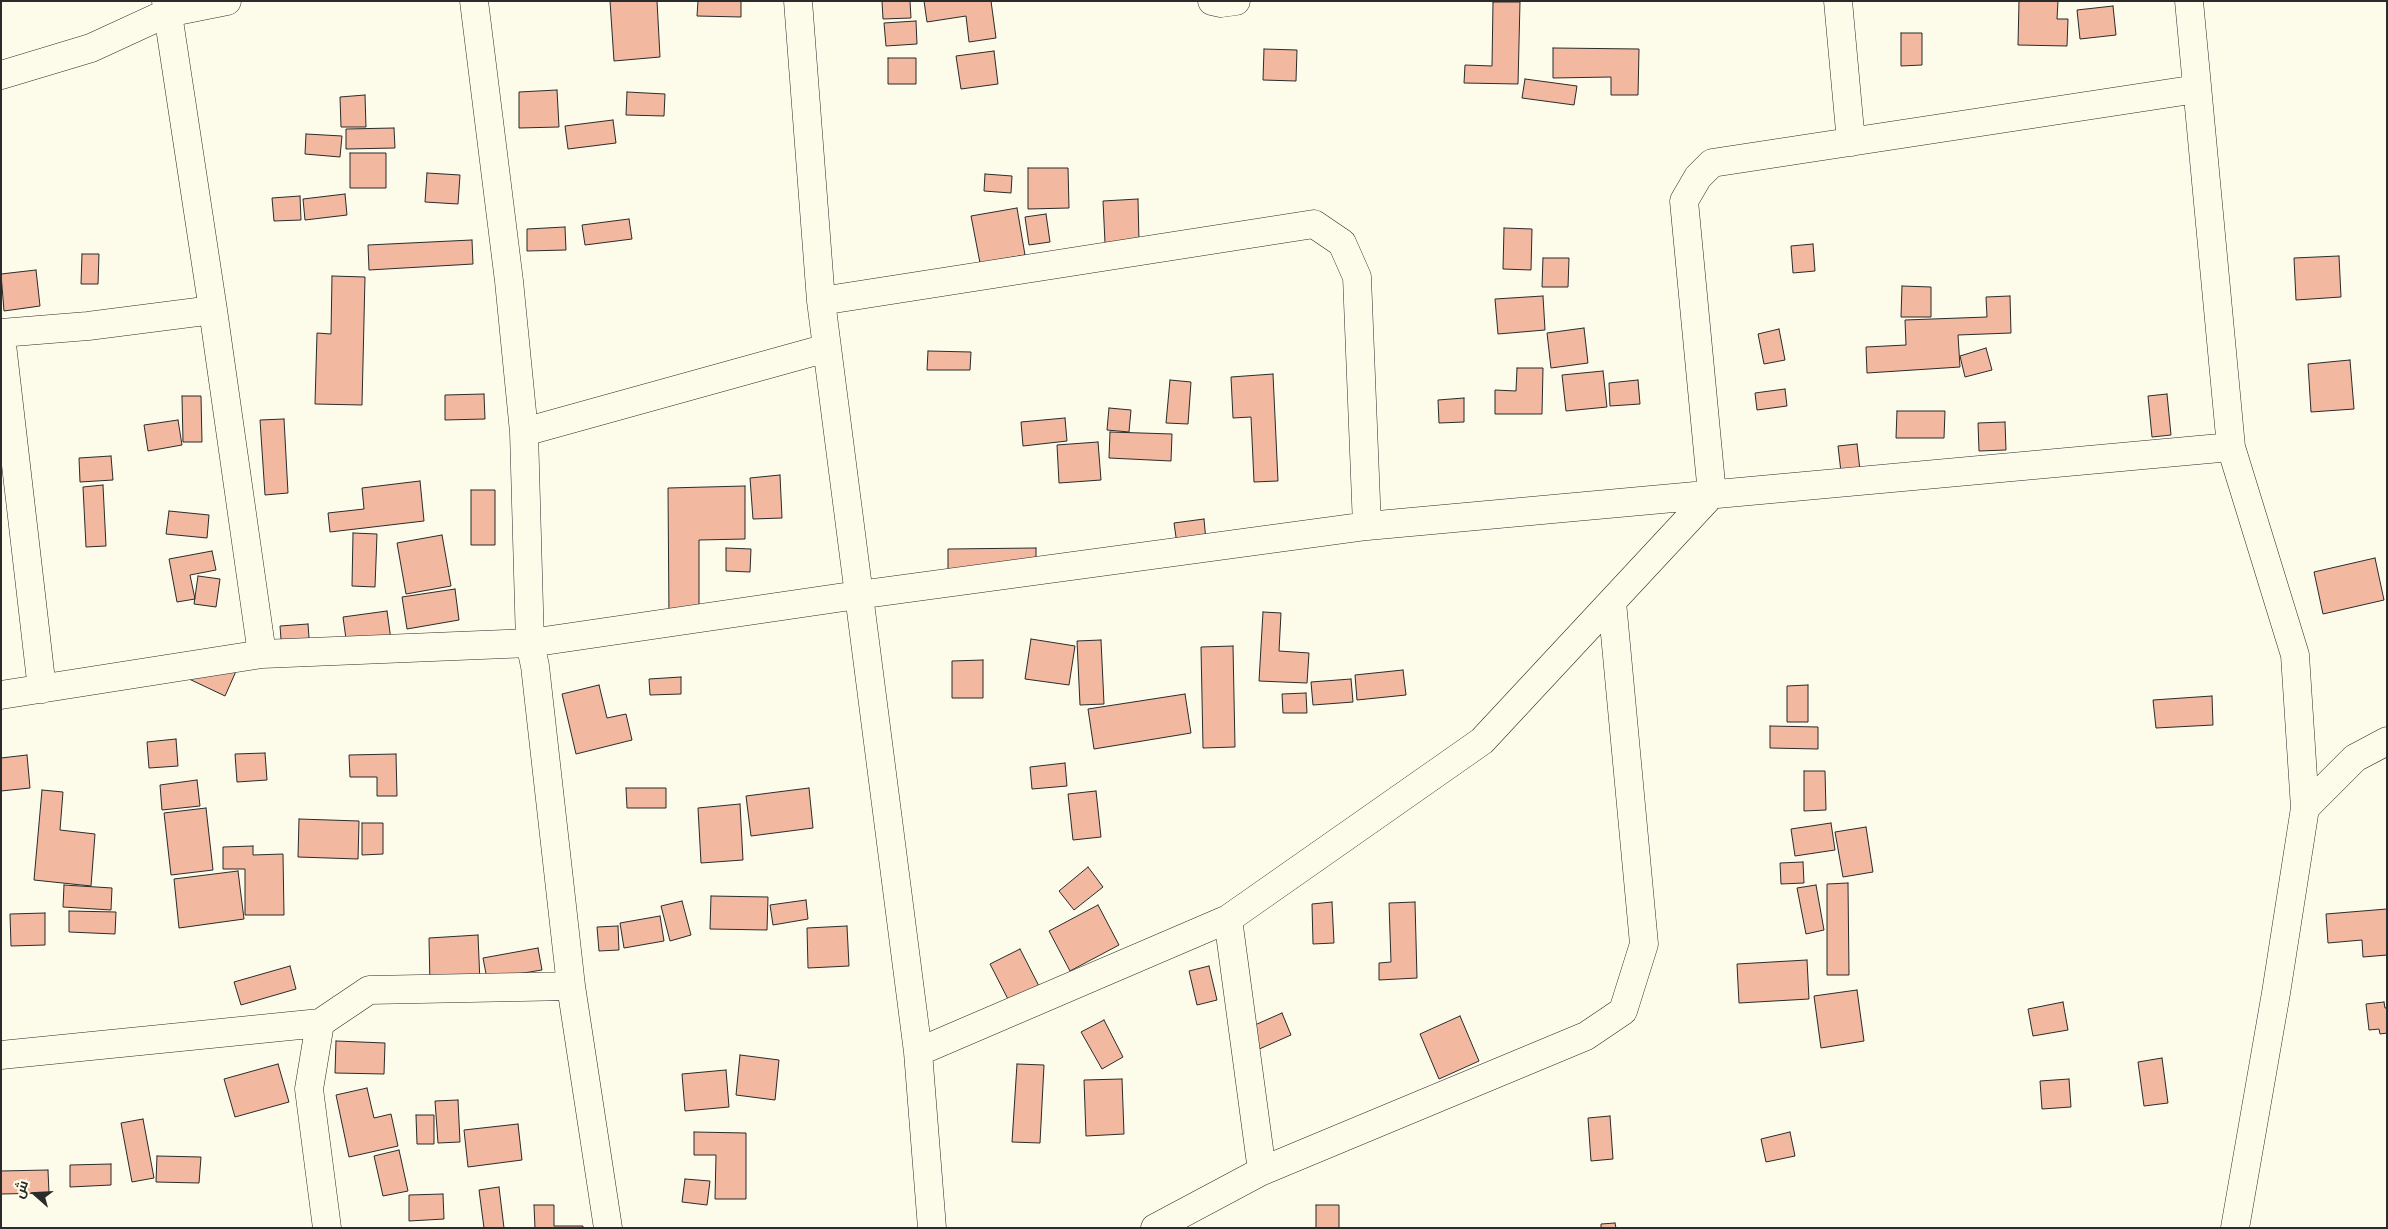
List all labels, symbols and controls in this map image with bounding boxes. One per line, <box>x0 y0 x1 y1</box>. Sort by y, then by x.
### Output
north arrow <box>10 1169 60 1219</box>
text: ش <box>10 1178 31 1200</box>

